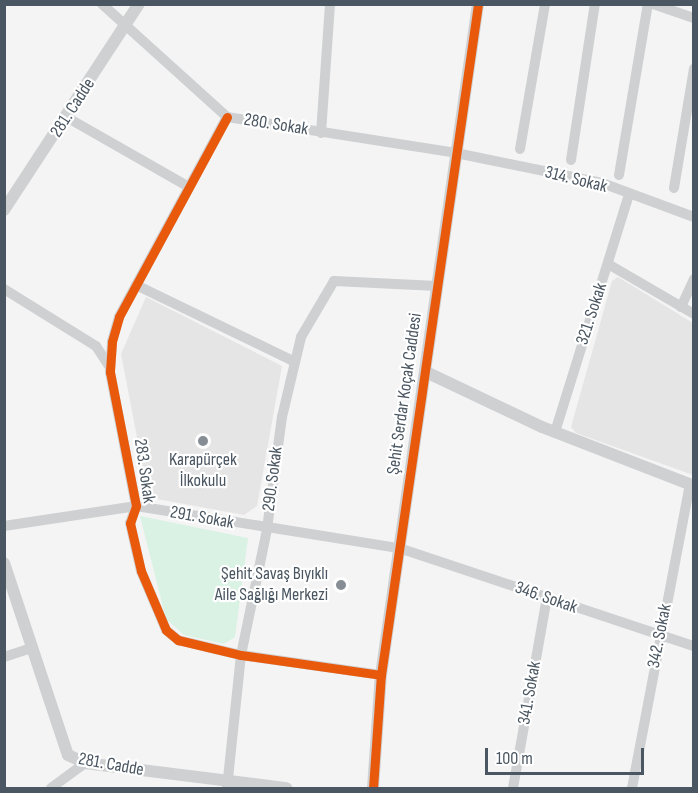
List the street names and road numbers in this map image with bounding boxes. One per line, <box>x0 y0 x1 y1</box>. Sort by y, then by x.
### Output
street label: 281. Cadde <box>46 74 100 142</box>
street label: 280. Sokak <box>242 109 310 141</box>
street label: 314. Sokak <box>543 162 609 198</box>
street label: 321. Sokak <box>572 280 612 348</box>
street label: Şehit Serdar Koçak Caddesi <box>383 312 427 476</box>
street label: 283. Sokak <box>129 437 159 505</box>
street label: 290. Sokak <box>258 445 288 513</box>
street label: 291. Sokak <box>168 502 236 534</box>
street label: 346. Sokak <box>512 577 580 619</box>
street label: 342. Sokak <box>643 602 677 670</box>
street label: 341. Sokak <box>514 660 546 726</box>
street label: 281. Cadde <box>77 749 145 781</box>

